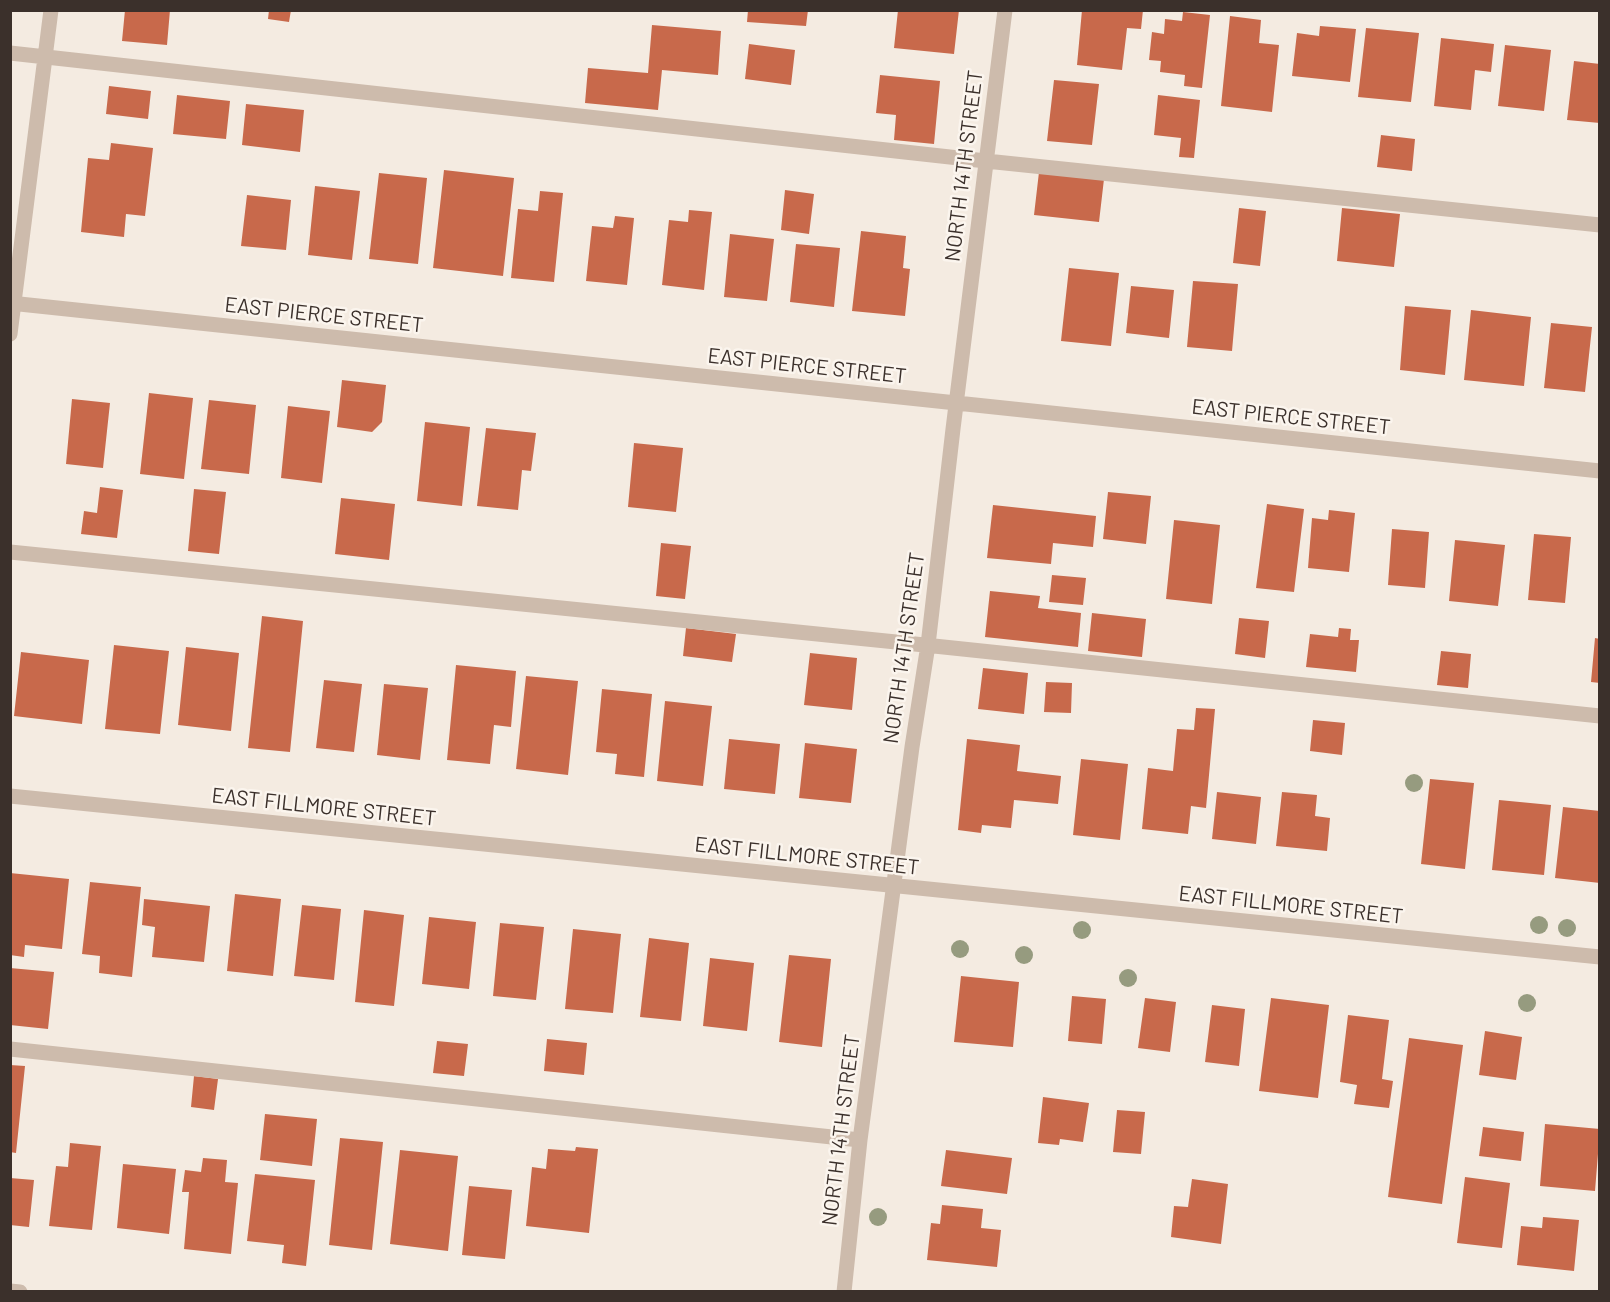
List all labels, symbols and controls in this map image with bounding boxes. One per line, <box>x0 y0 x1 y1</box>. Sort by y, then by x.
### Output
street label: NORTH 14TH STREET <box>940 69 988 263</box>
street label: EAST PIERCE STREET <box>223 292 425 338</box>
street label: EAST PIERCE STREET <box>706 343 908 389</box>
street label: EAST PIERCE STREET <box>1190 394 1392 440</box>
street label: NORTH 14TH STREET <box>878 551 930 745</box>
street label: EAST FILLMORE STREET <box>210 783 438 831</box>
street label: EAST FILLMORE STREET <box>693 832 921 880</box>
street label: EAST FILLMORE STREET <box>1177 881 1405 929</box>
street label: NORTH 14TH STREET <box>817 1033 865 1227</box>

